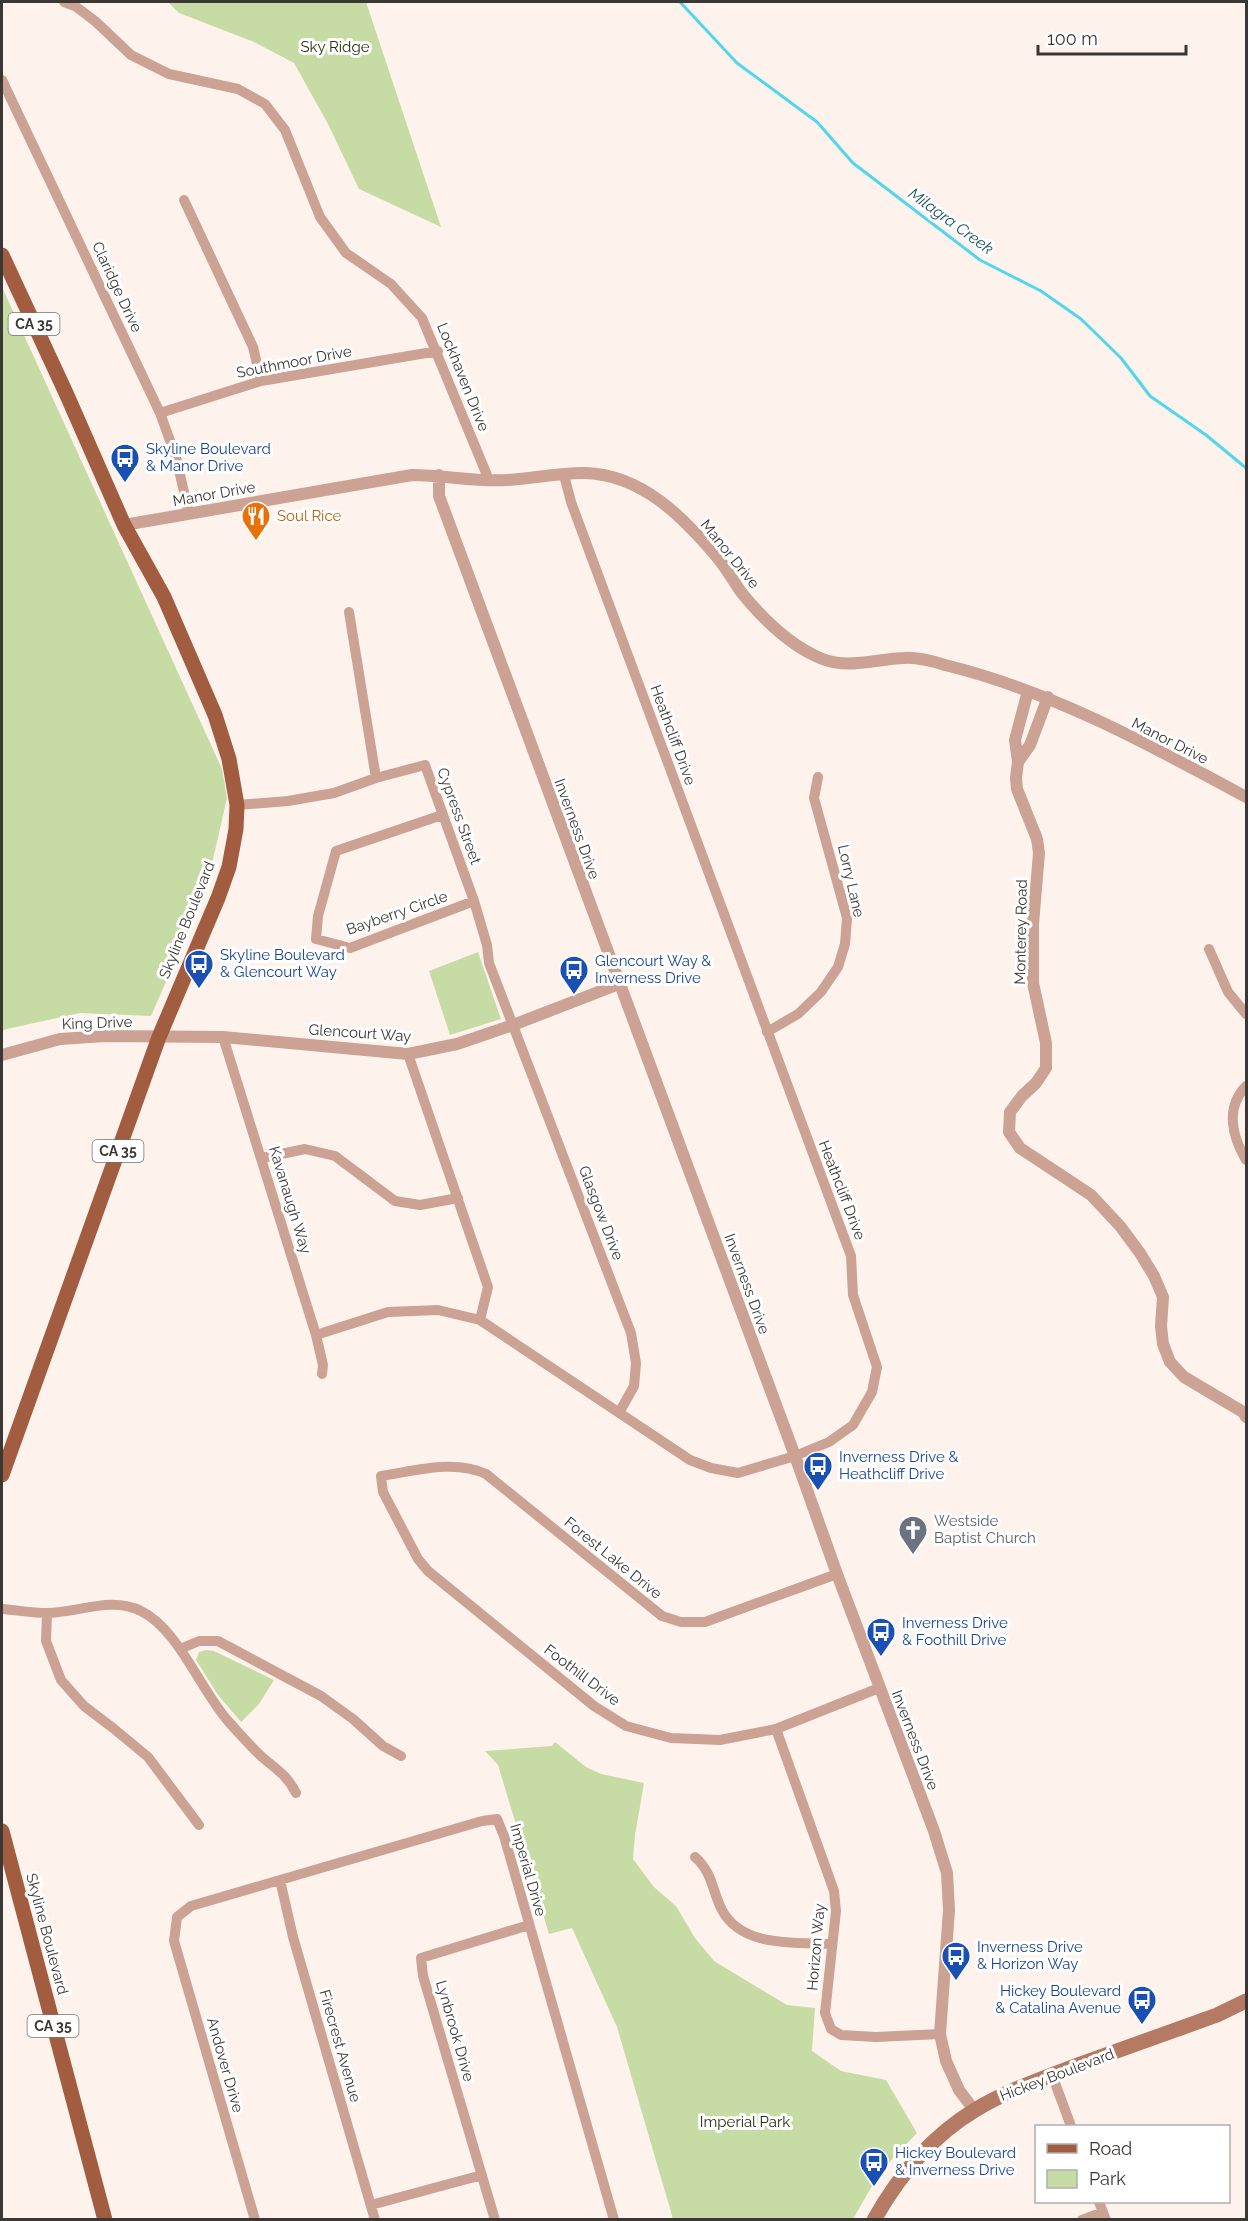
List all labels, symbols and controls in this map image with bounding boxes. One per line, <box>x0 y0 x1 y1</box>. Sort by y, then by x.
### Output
scale bar <box>1038 18 1186 56</box>
text: 100 m <box>1047 28 1098 49</box>
park label: Sky Ridge <box>300 38 370 56</box>
water label: Milagra Creek <box>905 184 998 258</box>
street label: Claridge Drive <box>88 239 146 335</box>
road number: CA 35 <box>9 313 60 335</box>
street label: Lockhaven Drive <box>433 320 493 434</box>
street label: Southmoor Drive <box>235 342 353 382</box>
place label: Skyline Boulevard & Manor Drive <box>146 440 271 475</box>
bus stop icon: Skyline Boulevard & Manor Drive <box>109 442 141 484</box>
street label: Manor Drive <box>171 478 257 510</box>
restaurant icon: Soul Rice <box>240 500 272 542</box>
place label: Soul Rice <box>277 507 342 525</box>
street label: Manor Drive <box>697 516 763 592</box>
street label: Heathcliff Drive <box>647 682 700 788</box>
street label: Manor Drive <box>1129 714 1211 768</box>
street label: Cypress Street <box>433 765 485 867</box>
street label: Inverness Drive <box>550 776 604 882</box>
street label: Lorry Lane <box>834 843 868 919</box>
street label: Skyline Boulevard <box>155 859 219 981</box>
street label: Monterey Road <box>1011 879 1031 985</box>
street label: Bayberry Circle <box>344 887 450 939</box>
place label: Skyline Boulevard & Glencourt Way <box>220 946 345 981</box>
bus stop icon: Skyline Boulevard & Glencourt Way <box>183 948 215 990</box>
place label: Glencourt Way & Inverness Drive <box>595 952 711 987</box>
bus stop icon: Glencourt Way & Inverness Drive <box>558 954 590 996</box>
street label: King Drive <box>61 1013 133 1033</box>
street label: Glencourt Way <box>308 1020 412 1046</box>
street label: Heathcliff Drive <box>815 1138 869 1243</box>
road number: CA 35 <box>92 1140 144 1162</box>
street label: Kavanaugh Way <box>265 1144 315 1256</box>
street label: Glasgow Drive <box>575 1163 627 1263</box>
street label: Inverness Drive <box>720 1231 774 1337</box>
place label: Inverness Drive & Heathcliff Drive <box>839 1448 959 1483</box>
bus stop icon: Inverness Drive & Heathcliff Drive <box>802 1450 834 1492</box>
place label: Westside Baptist Church <box>934 1512 1036 1547</box>
street label: Forest Lake Drive <box>561 1513 665 1603</box>
church icon: Westside Baptist Church <box>897 1514 929 1556</box>
place label: Inverness Drive & Foothill Drive <box>902 1614 1008 1649</box>
bus stop icon: Inverness Drive & Foothill Drive <box>865 1616 897 1658</box>
street label: Foothill Drive <box>540 1641 624 1710</box>
street label: Inverness Drive <box>888 1687 942 1793</box>
street label: Imperial Drive <box>506 1822 550 1919</box>
street label: Skyline Boulevard <box>22 1871 72 1997</box>
street label: Horizon Way <box>803 1903 829 1991</box>
place label: Inverness Drive & Horizon Way <box>977 1938 1083 1973</box>
bus stop icon: Inverness Drive & Horizon Way <box>940 1940 972 1982</box>
street label: Lynbrook Drive <box>432 1978 478 2084</box>
place label: Hickey Boulevard & Catalina Avenue <box>995 1982 1121 2017</box>
bus stop icon: Hickey Boulevard & Catalina Avenue <box>1126 1984 1158 2026</box>
street label: Firecrest Avenue <box>315 1988 365 2105</box>
road number: CA 35 <box>28 2015 78 2037</box>
street label: Andover Drive <box>203 2015 247 2115</box>
street label: Hickey Boulevard <box>997 2045 1117 2105</box>
park label: Imperial Park <box>700 2113 790 2131</box>
legend <box>1035 2125 1230 2203</box>
text: Road <box>1089 2138 1132 2159</box>
place label: Hickey Boulevard & Inverness Drive <box>895 2144 1016 2179</box>
bus stop icon: Hickey Boulevard & Inverness Drive <box>858 2146 890 2188</box>
text: Park <box>1089 2168 1126 2189</box>

